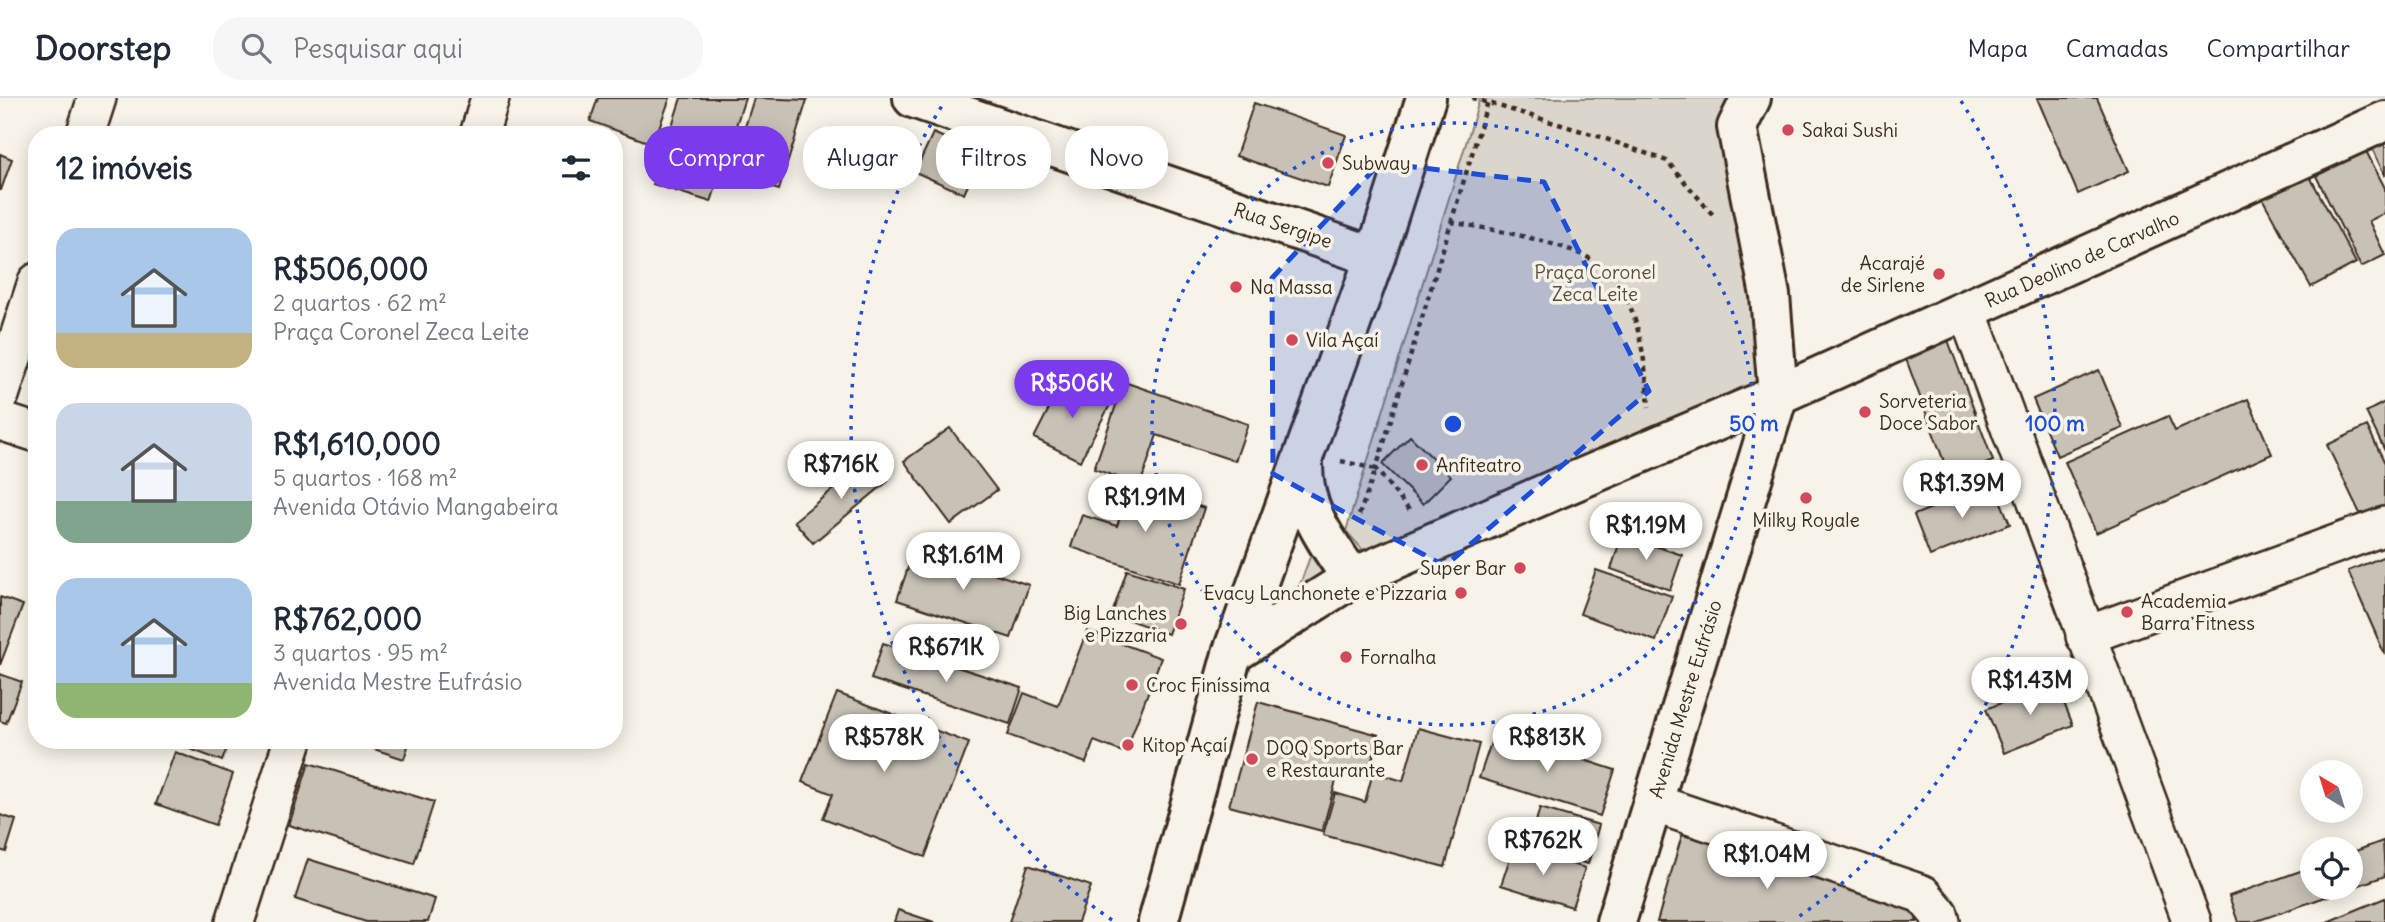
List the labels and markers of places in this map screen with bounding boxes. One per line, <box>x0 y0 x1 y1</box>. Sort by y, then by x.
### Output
place label: Sakai Sushi <box>1802 118 1898 142</box>
marker: Sakai Sushi <box>1780 122 1796 138</box>
place label: Subway <box>1342 151 1411 175</box>
marker: Subway <box>1320 155 1336 171</box>
place label: Acarajé de Sirlene <box>1841 251 1925 297</box>
marker: Acarajé de Sirlene <box>1931 266 1947 282</box>
place label: Na Massa <box>1250 275 1333 299</box>
marker: Na Massa <box>1228 279 1244 295</box>
place label: Vila Açaí <box>1306 328 1379 352</box>
marker: Vila Açaí <box>1284 332 1300 348</box>
pin: R$506K <box>1015 360 1129 420</box>
place label: Sorveteria Doce Sabor <box>1879 389 1978 435</box>
marker: Sorveteria Doce Sabor <box>1857 404 1873 420</box>
centre of rings <box>1441 412 1465 436</box>
pin: R$716K <box>784 442 898 501</box>
place label: Anfiteatro <box>1436 453 1522 477</box>
marker: Anfiteatro <box>1414 457 1430 473</box>
pin: R$1.39M <box>1897 460 2027 520</box>
pin: R$1.91M <box>1080 474 1210 534</box>
marker: Milky Royale <box>1798 490 1814 506</box>
pin: R$1.19M <box>1581 503 1711 562</box>
place label: Milky Royale <box>1752 508 1860 532</box>
pin: R$1.61M <box>898 532 1028 592</box>
place label: Super Bar <box>1420 556 1506 580</box>
marker: Super Bar <box>1512 560 1528 576</box>
place label: Evacy Lanchonete e Pizzaria <box>1203 581 1447 605</box>
marker: Evacy Lanchonete e Pizzaria <box>1453 585 1469 601</box>
place label: Academia Barra Fitness <box>2141 589 2255 635</box>
place label: Big Lanches e Pizzaria <box>1064 601 1167 647</box>
marker: Academia Barra Fitness <box>2119 604 2135 620</box>
marker: Big Lanches e Pizzaria <box>1173 616 1189 632</box>
pin: R$671K <box>889 624 1003 684</box>
place label: Fornalha <box>1360 645 1436 669</box>
marker: Fornalha <box>1338 649 1354 665</box>
pin: R$1.43M <box>1965 658 2095 717</box>
place label: Croc Finíssima <box>1146 673 1270 697</box>
marker: Croc Finíssima <box>1124 677 1140 693</box>
pin: R$578K <box>827 714 941 774</box>
pin: R$813K <box>1490 714 1604 774</box>
place label: Kitop Açaí <box>1142 733 1227 757</box>
place label: DOQ Sports Bar e Restaurante <box>1266 736 1404 782</box>
marker: Kitop Açaí <box>1120 737 1136 753</box>
marker: DOQ Sports Bar e Restaurante <box>1244 751 1260 767</box>
pin: R$762K <box>1486 818 1600 877</box>
pin: R$1.04M <box>1702 832 1832 891</box>

